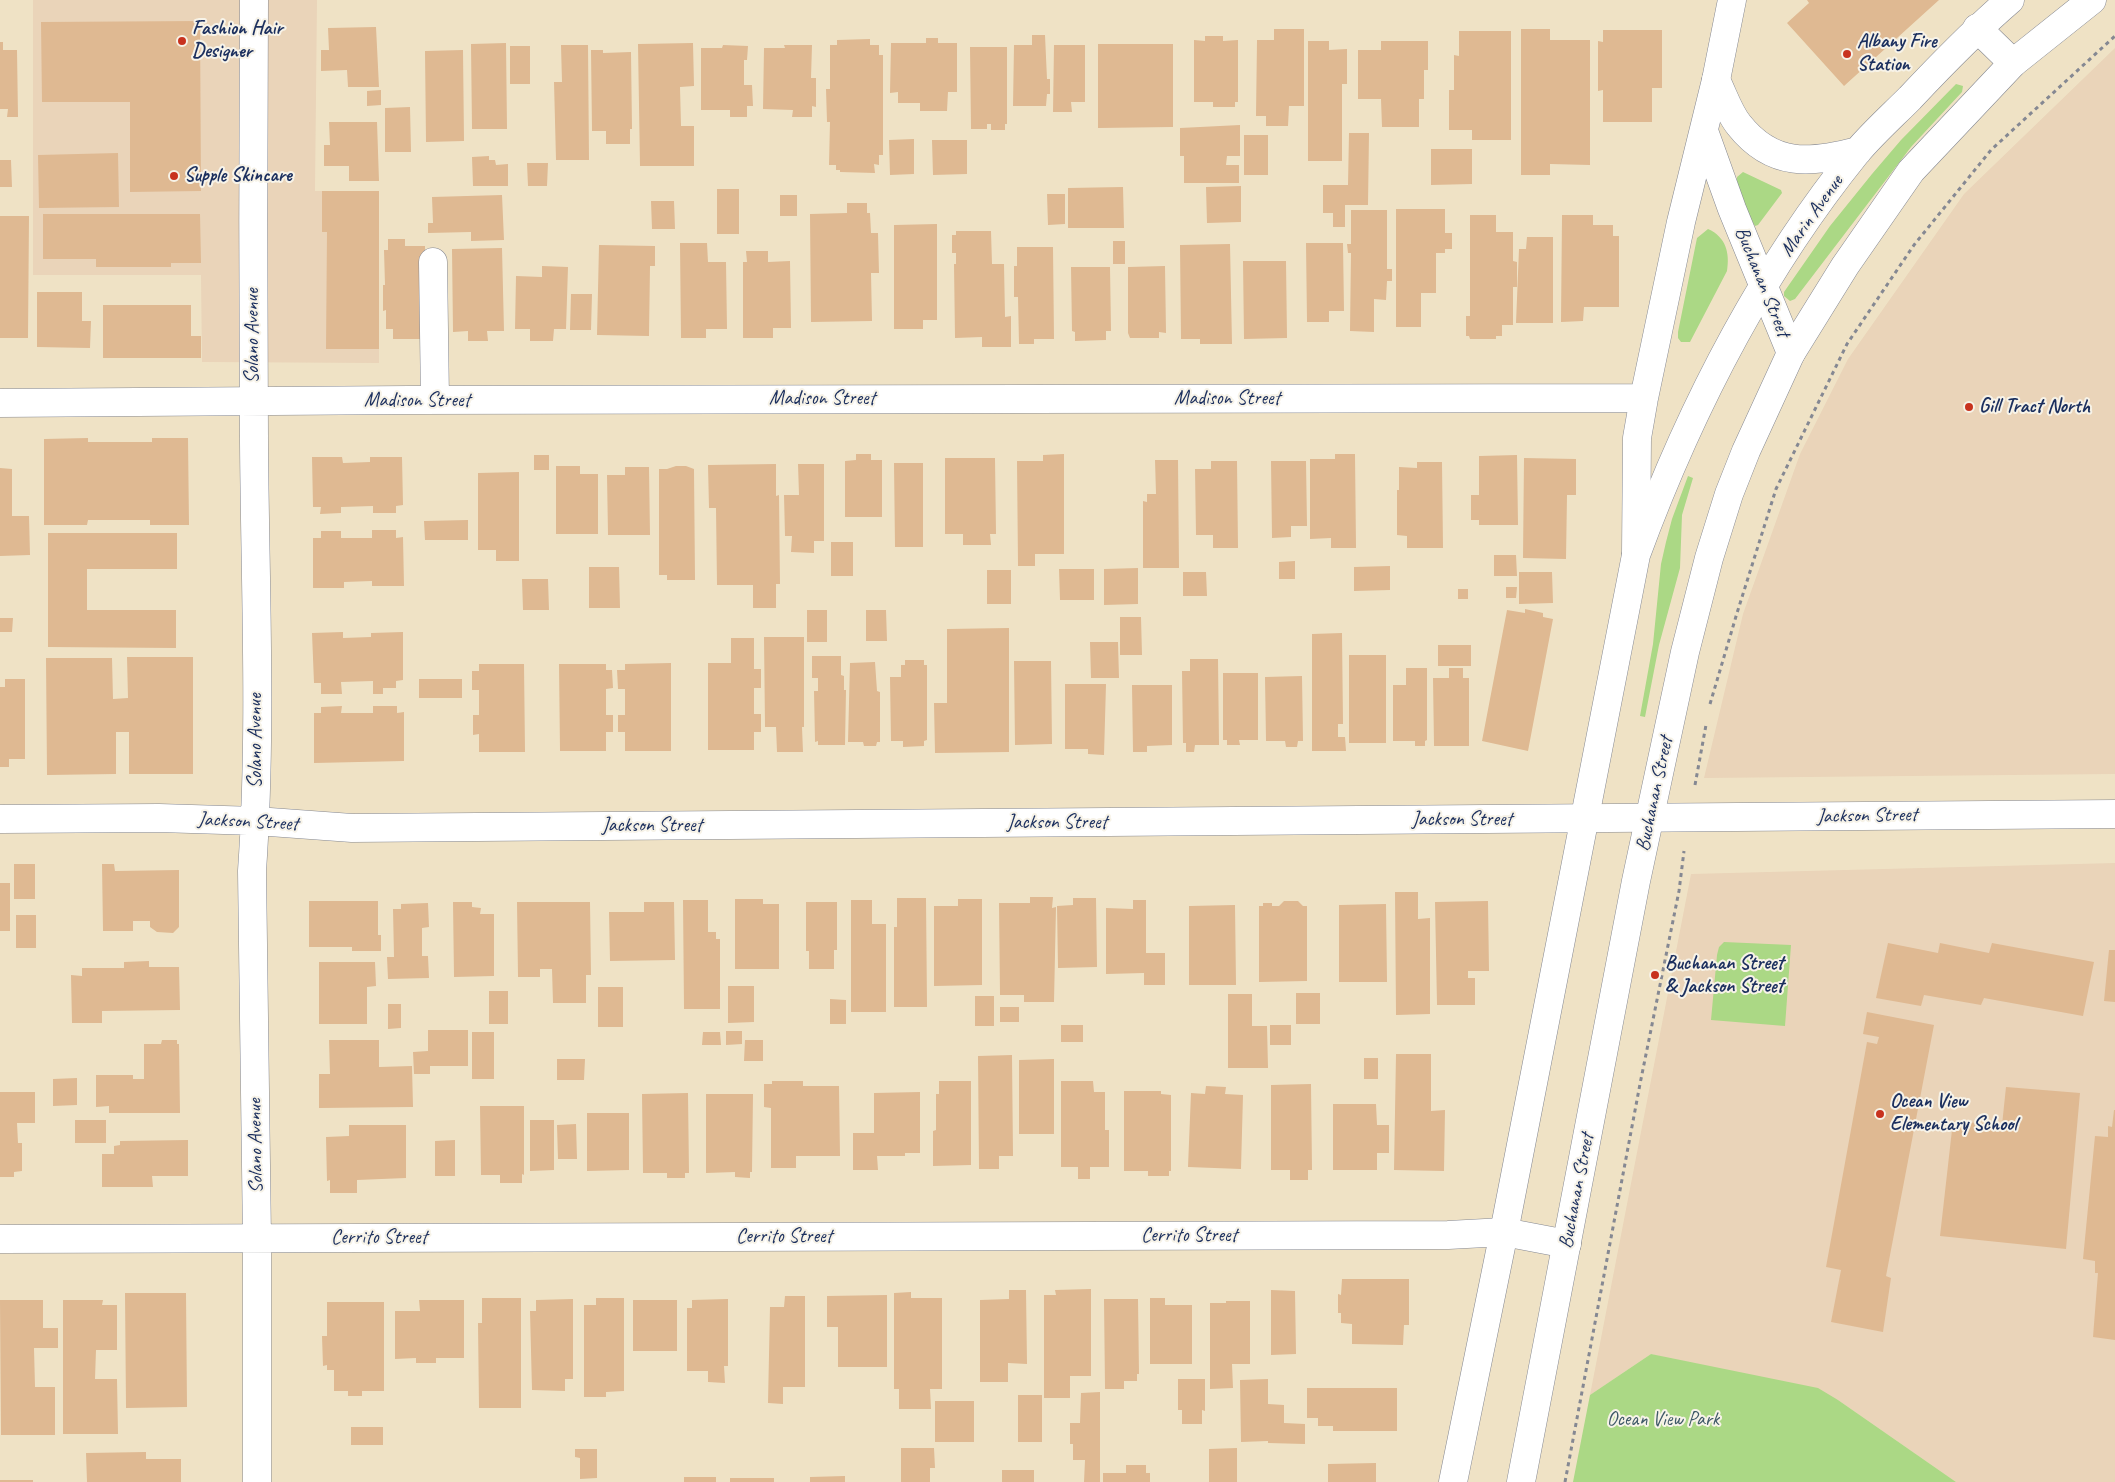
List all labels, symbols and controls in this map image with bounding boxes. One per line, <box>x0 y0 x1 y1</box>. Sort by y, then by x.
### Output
place label: Fashion Hair Designer <box>192 17 283 64</box>
place label: Albany Fire Station <box>1857 30 1937 77</box>
marker: Fashion Hair Designer <box>176 35 188 47</box>
marker: Albany Fire Station <box>1841 48 1853 60</box>
place label: Supple Skincare <box>184 164 292 188</box>
marker: Supple Skincare <box>168 170 180 182</box>
street label: Marin Avenue <box>1775 171 1849 261</box>
street label: Buchanan Street <box>1729 223 1795 341</box>
street label: Solano Avenue <box>241 289 265 383</box>
street label: Madison Street <box>769 387 875 411</box>
street label: Madison Street <box>1174 387 1280 411</box>
street label: Madison Street <box>364 389 470 413</box>
place label: Gill Tract North <box>1979 395 2090 419</box>
marker: Gill Tract North <box>1963 401 1975 413</box>
street label: Solano Avenue <box>244 694 268 788</box>
street label: Buchanan Street <box>1631 734 1679 854</box>
street label: Jackson Street <box>1817 803 1917 829</box>
street label: Jackson Street <box>197 807 299 837</box>
street label: Jackson Street <box>1412 808 1512 832</box>
street label: Jackson Street <box>1007 811 1107 835</box>
street label: Jackson Street <box>602 814 702 838</box>
place label: Buchanan Street & Jackson Street <box>1665 952 1783 999</box>
marker: Buchanan Street & Jackson Street <box>1649 969 1661 981</box>
place label: Ocean View Elementary School <box>1890 1090 2017 1137</box>
street label: Solano Avenue <box>243 1098 269 1194</box>
marker: Ocean View Elementary School <box>1874 1108 1886 1120</box>
street label: Buchanan Street <box>1554 1131 1600 1251</box>
street label: Cerrito Street <box>1141 1224 1237 1248</box>
street label: Cerrito Street <box>736 1225 832 1249</box>
street label: Cerrito Street <box>331 1226 427 1250</box>
park label: Ocean View Park <box>1607 1408 1719 1432</box>

